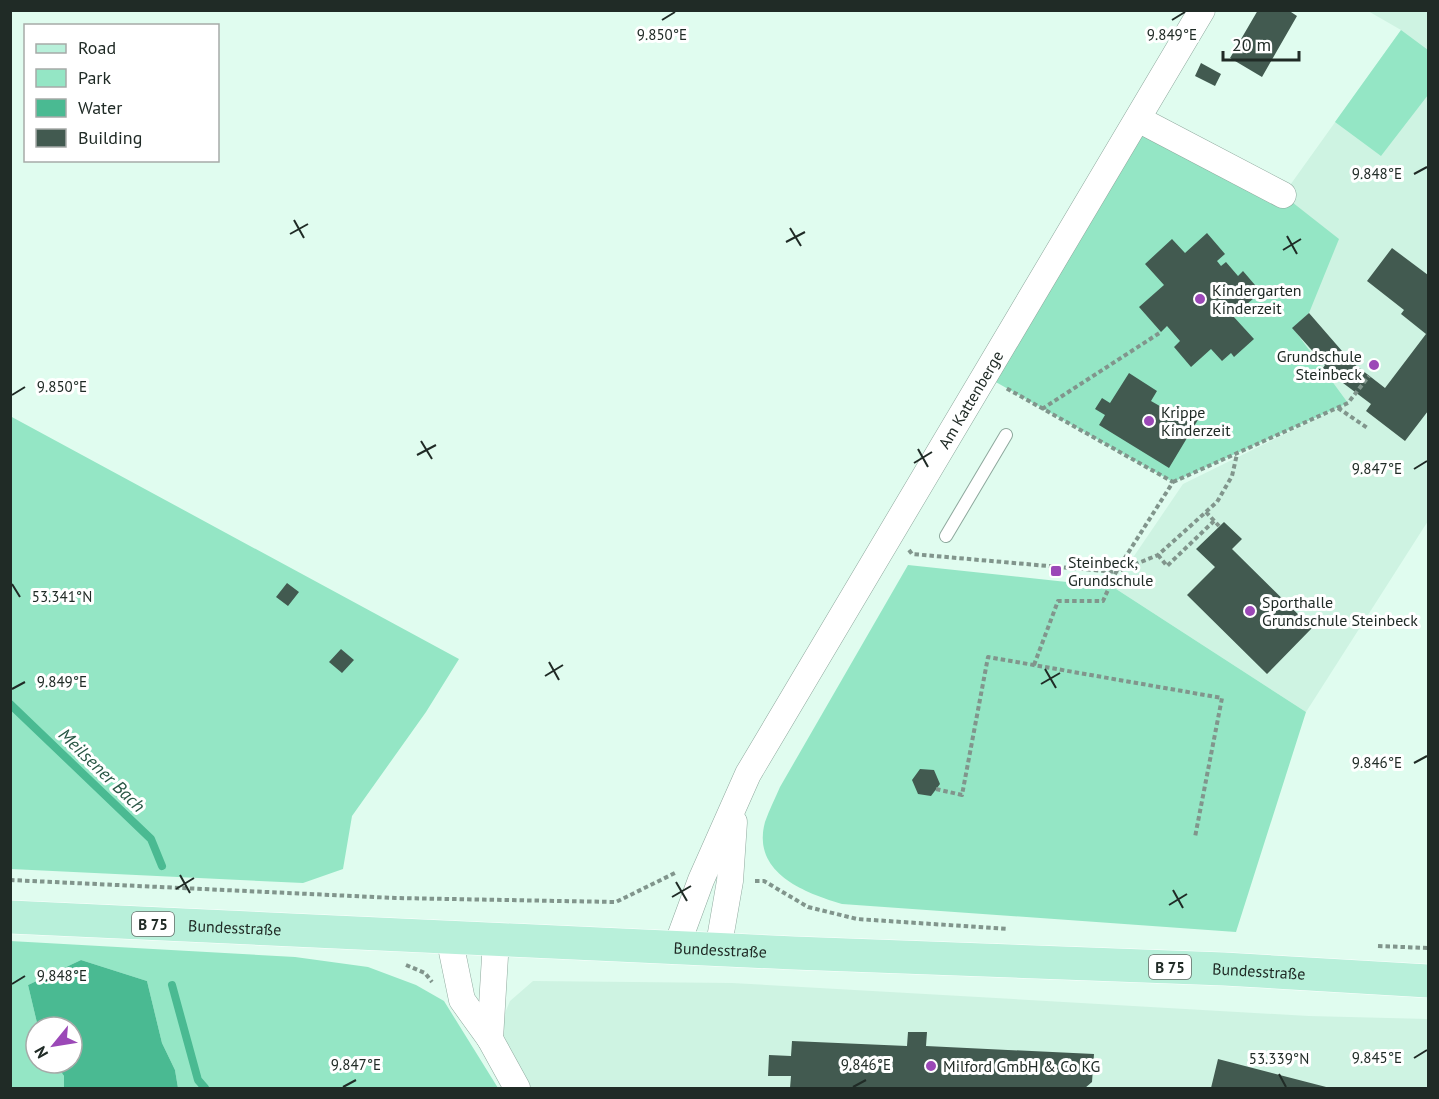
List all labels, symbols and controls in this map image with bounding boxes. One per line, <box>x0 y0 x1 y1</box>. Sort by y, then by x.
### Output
legend <box>24 24 219 162</box>
scale bar <box>1223 24 1300 62</box>
text: 9.850°E <box>637 25 687 44</box>
text: 9.849°E <box>1147 25 1197 44</box>
text: 20 m <box>1232 33 1271 56</box>
text: Road <box>78 36 116 59</box>
text: Park <box>78 66 111 89</box>
text: Water <box>78 96 122 119</box>
text: Building <box>78 126 142 149</box>
text: 9.848°E <box>1352 164 1402 183</box>
place label: Kindergarten Kinderzeit <box>1212 280 1302 318</box>
marker: Kindergarten Kinderzeit <box>1193 292 1207 306</box>
place label: Grundschule Steinbeck <box>1277 346 1362 384</box>
street label: Am Kattenberge <box>934 347 1007 452</box>
marker: Grundschule Steinbeck <box>1367 358 1381 372</box>
text: 9.850°E <box>37 377 87 396</box>
place label: Krippe Kinderzeit <box>1161 402 1231 440</box>
marker: Krippe Kinderzeit <box>1142 414 1156 428</box>
text: 9.847°E <box>1352 459 1402 478</box>
place label: Steinbeck, Grundschule <box>1068 552 1153 590</box>
marker: Steinbeck, Grundschule <box>1049 564 1063 578</box>
text: 53.341°N <box>32 587 92 606</box>
place label: Sporthalle Grundschule Steinbeck <box>1262 592 1418 630</box>
marker: Sporthalle Grundschule Steinbeck <box>1243 604 1257 618</box>
text: 9.849°E <box>37 672 87 691</box>
water label: Meilsener Bach <box>54 723 150 817</box>
text: 9.846°E <box>1352 753 1402 772</box>
road number: B 75 <box>132 912 174 936</box>
street label: Bundesstraße <box>188 915 282 939</box>
street label: Bundesstraße <box>673 937 767 962</box>
road number: B 75 <box>1149 955 1191 979</box>
street label: Bundesstraße <box>1212 959 1306 984</box>
text: 9.848°E <box>37 966 87 985</box>
north arrow <box>24 1015 84 1075</box>
text: N <box>30 1043 52 1062</box>
text: 9.845°E <box>1352 1048 1402 1067</box>
text: 53.339°N <box>1249 1049 1309 1068</box>
text: 9.847°E <box>331 1055 381 1074</box>
text: 9.846°E <box>841 1055 891 1074</box>
place label: Milford GmbH & Co KG <box>943 1056 1100 1076</box>
marker: Milford GmbH & Co KG <box>924 1059 938 1073</box>

